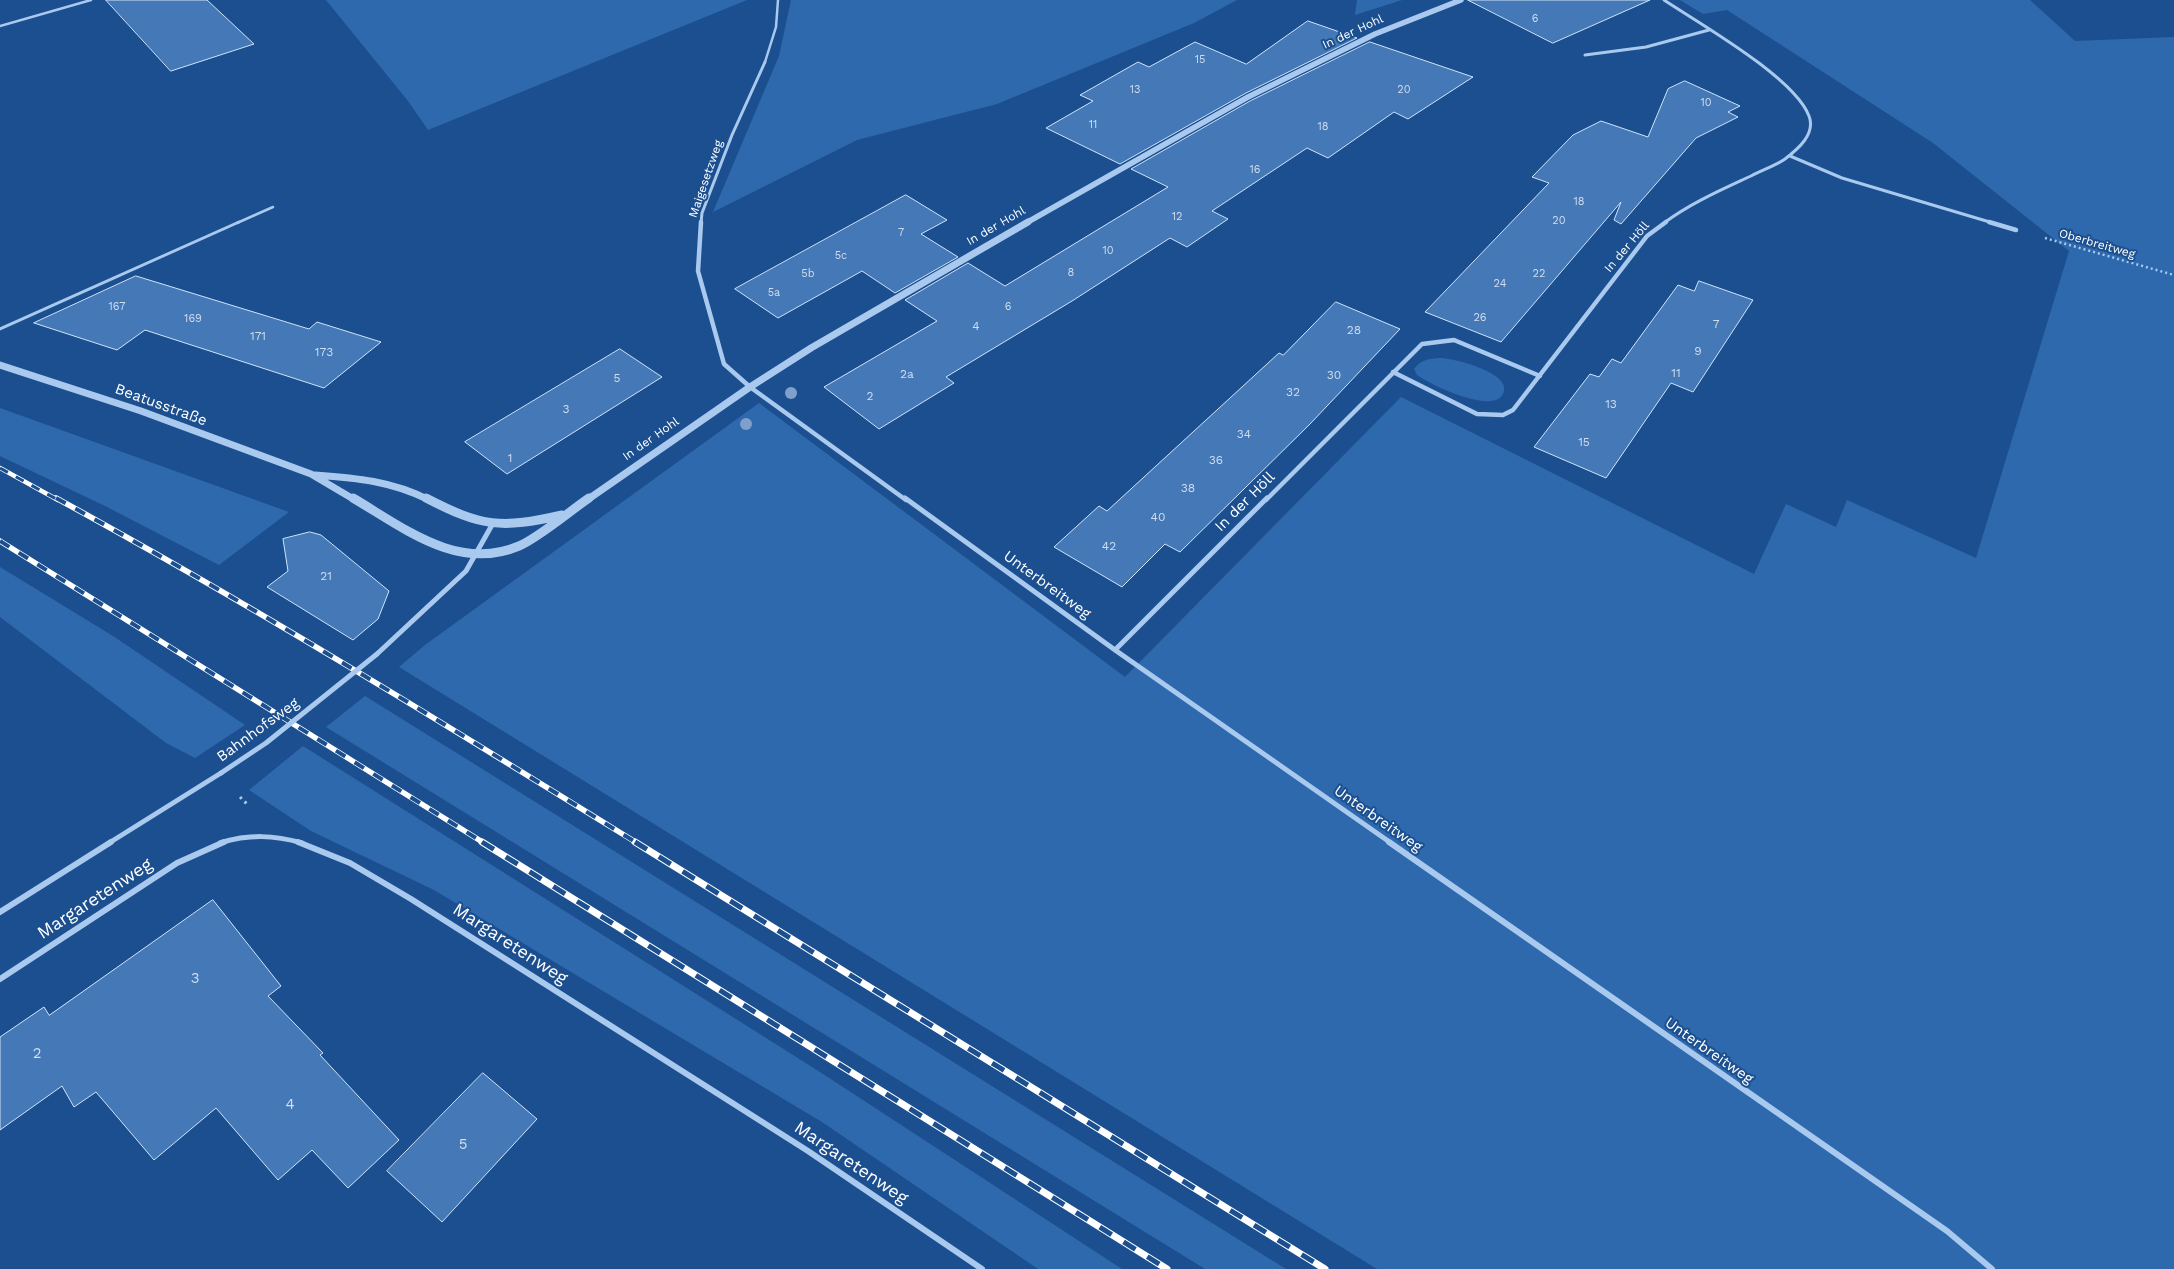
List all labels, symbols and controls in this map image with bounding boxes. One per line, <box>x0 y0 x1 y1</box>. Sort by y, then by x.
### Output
street label: In der Hohl <box>1320 12 1386 52</box>
house number: 6 <box>1532 12 1538 26</box>
house number: 15 <box>1195 53 1205 67</box>
house number: 13 <box>1130 83 1140 97</box>
house number: 20 <box>1397 83 1411 97</box>
house number: 10 <box>1700 96 1712 110</box>
house number: 11 <box>1089 118 1097 132</box>
house number: 18 <box>1317 120 1329 134</box>
street label: Maigesetzweg <box>686 138 726 220</box>
house number: 16 <box>1250 163 1260 177</box>
house number: 18 <box>1573 195 1585 209</box>
street label: In der Hohl <box>964 203 1028 249</box>
house number: 12 <box>1172 210 1182 224</box>
house number: 20 <box>1552 214 1566 228</box>
street label: In der Höll <box>1602 219 1652 275</box>
house number: 7 <box>898 226 904 240</box>
street label: Oberbreitweg <box>2057 226 2137 262</box>
house number: 10 <box>1102 244 1114 258</box>
house number: 5c <box>835 249 847 263</box>
house number: 8 <box>1068 266 1074 280</box>
house number: 5b <box>801 267 815 281</box>
house number: 22 <box>1533 267 1545 281</box>
house number: 24 <box>1494 277 1506 291</box>
house number: 5a <box>768 286 780 300</box>
house number: 167 <box>108 300 126 314</box>
house number: 6 <box>1005 300 1011 314</box>
house number: 26 <box>1473 311 1487 325</box>
house number: 169 <box>184 312 202 326</box>
house number: 7 <box>1713 317 1719 331</box>
house number: 4 <box>972 319 980 333</box>
house number: 28 <box>1347 323 1361 337</box>
house number: 171 <box>250 329 266 343</box>
house number: 9 <box>1694 344 1702 358</box>
house number: 173 <box>315 345 333 359</box>
house number: 11 <box>1671 366 1681 380</box>
house number: 2a <box>900 367 914 381</box>
house number: 30 <box>1327 368 1341 382</box>
house number: 5 <box>614 371 620 385</box>
street label: Beatusstraße <box>113 380 209 430</box>
house number: 32 <box>1286 385 1300 399</box>
house number: 2 <box>867 389 873 403</box>
house number: 13 <box>1605 397 1617 411</box>
house number: 3 <box>563 402 569 416</box>
street label: In der Hohl <box>620 414 682 464</box>
house number: 34 <box>1237 427 1251 441</box>
house number: 15 <box>1578 435 1590 449</box>
house number: 1 <box>508 451 512 465</box>
house number: 36 <box>1209 453 1223 467</box>
street label: In der Höll <box>1211 468 1279 536</box>
house number: 38 <box>1181 481 1195 495</box>
house number: 40 <box>1151 510 1165 524</box>
house number: 42 <box>1102 539 1116 553</box>
street label: Unterbreitweg <box>1000 547 1094 623</box>
house number: 21 <box>320 569 332 583</box>
street label: Bahnhofsweg <box>213 694 303 766</box>
street label: Unterbreitweg <box>1330 782 1426 856</box>
street label: Margaretenweg <box>33 854 157 944</box>
street label: Margaretenweg <box>448 899 572 989</box>
house number: 3 <box>191 970 199 988</box>
street label: Unterbreitweg <box>1661 1014 1757 1088</box>
house number: 2 <box>33 1045 41 1063</box>
house number: 4 <box>285 1096 295 1114</box>
street label: Margaretenweg <box>790 1117 912 1209</box>
house number: 5 <box>459 1136 467 1154</box>

